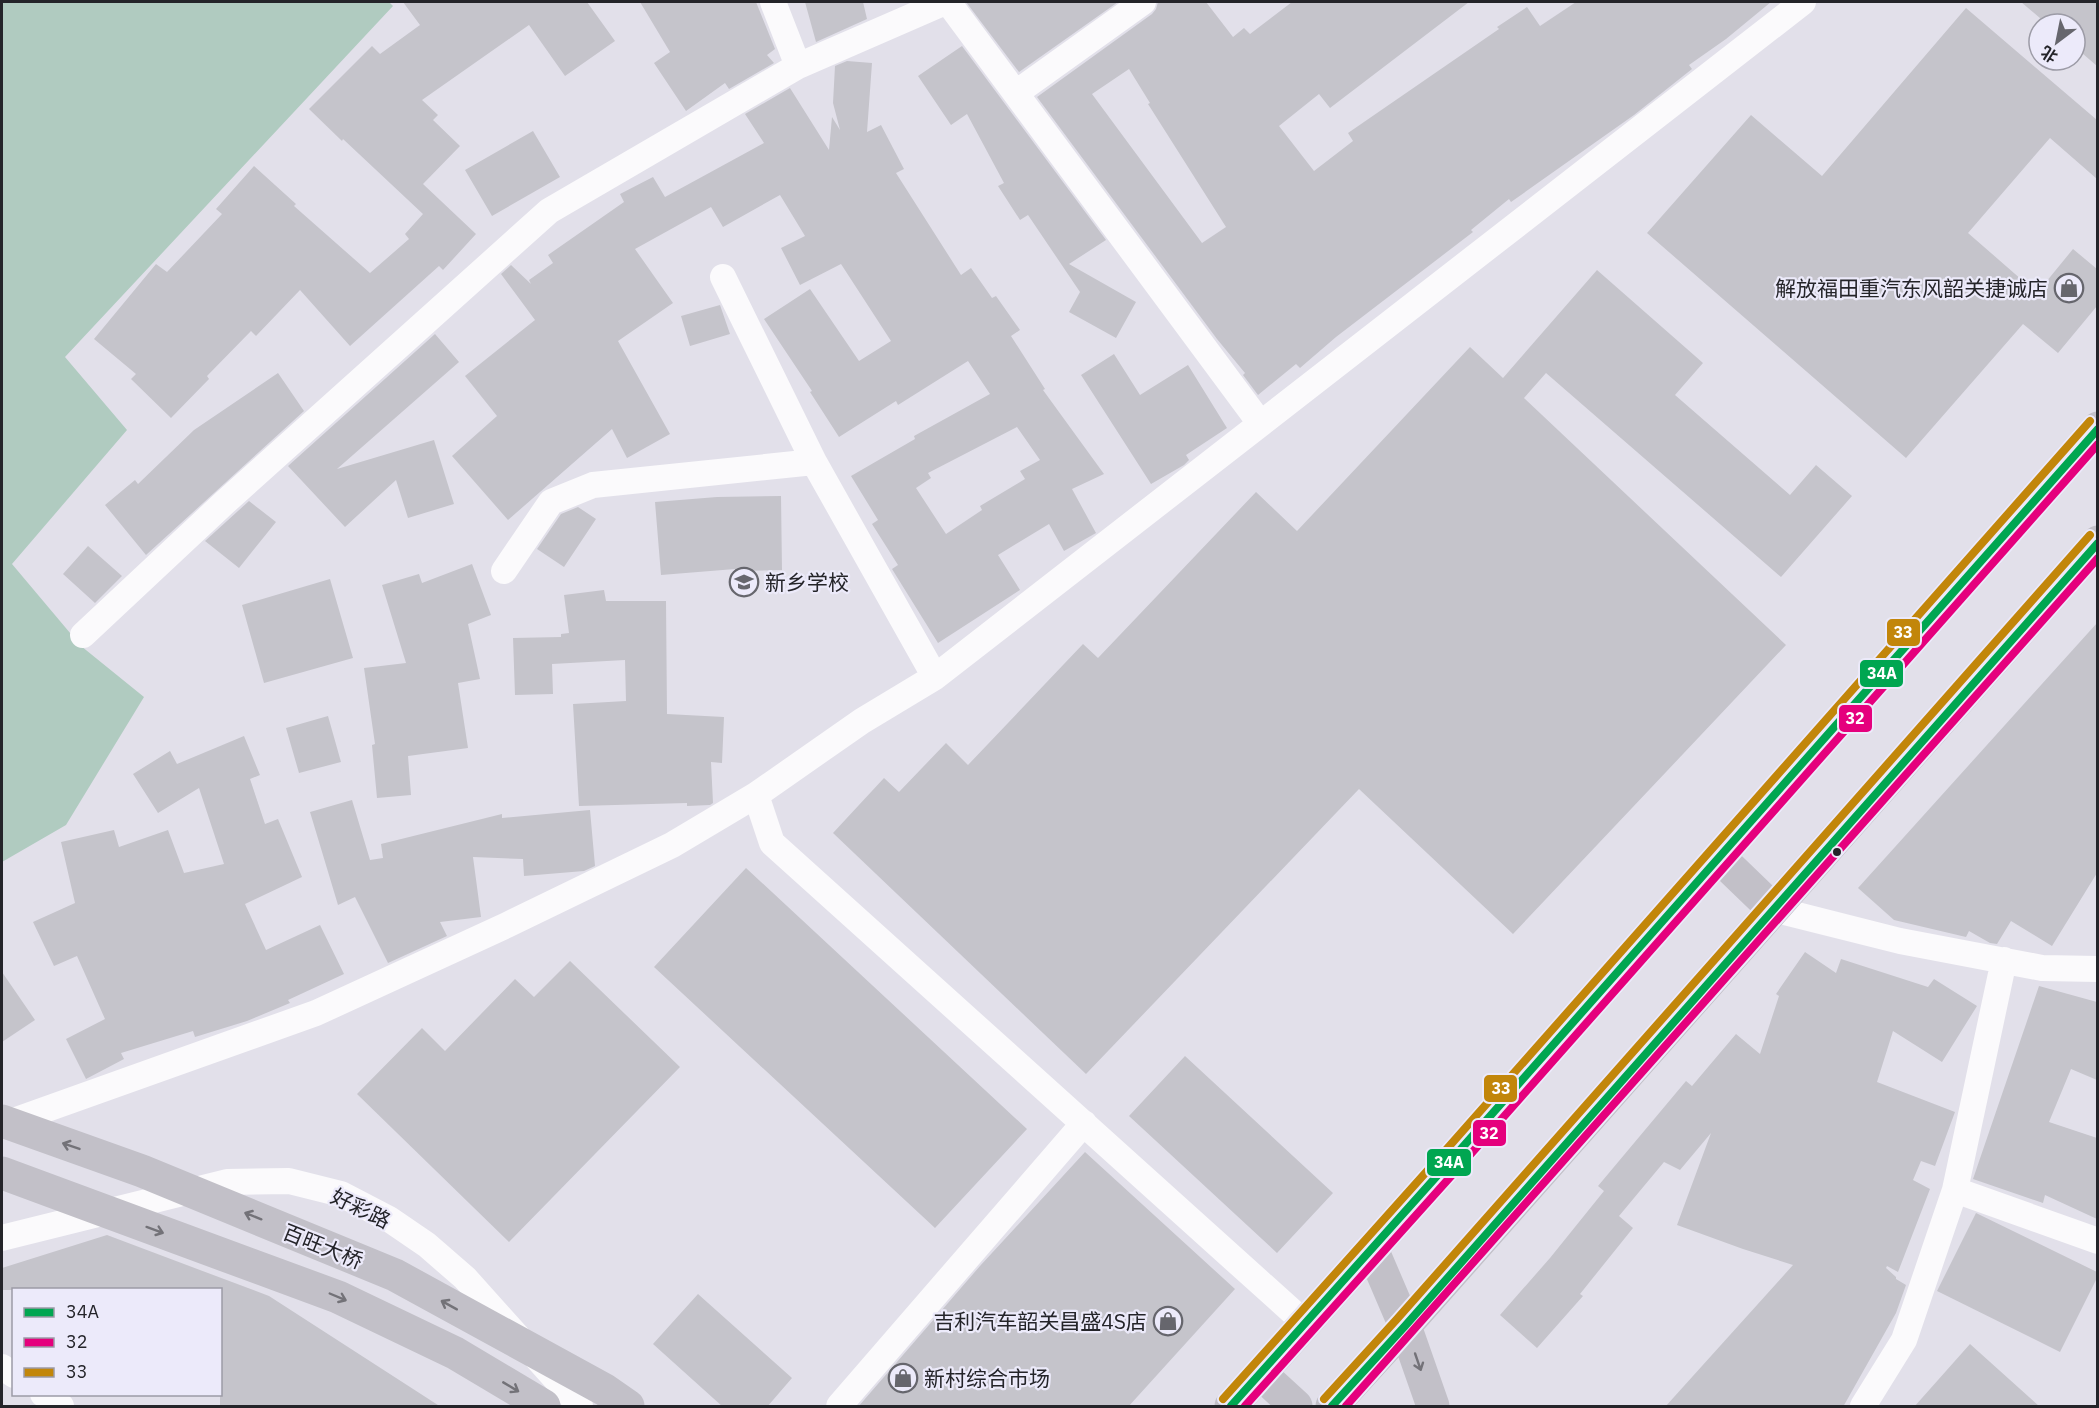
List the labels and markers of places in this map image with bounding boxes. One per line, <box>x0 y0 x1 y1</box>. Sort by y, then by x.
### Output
shop icon: 解放福田重汽东风韶关捷诚店 <box>2053 272 2085 304</box>
place label: 解放福田重汽东风韶关捷诚店 <box>1775 274 2048 302</box>
school or university icon: 新乡学校 <box>728 566 760 598</box>
place label: 新乡学校 <box>765 568 849 596</box>
unlabelled marker <box>1831 846 1843 858</box>
shop icon: 吉利汽车韶关昌盛4S店 <box>1152 1305 1184 1337</box>
place label: 吉利汽车韶关昌盛4S店 <box>933 1307 1147 1335</box>
shop icon: 新村综合市场 <box>887 1362 919 1394</box>
place label: 新村综合市场 <box>924 1364 1050 1392</box>

